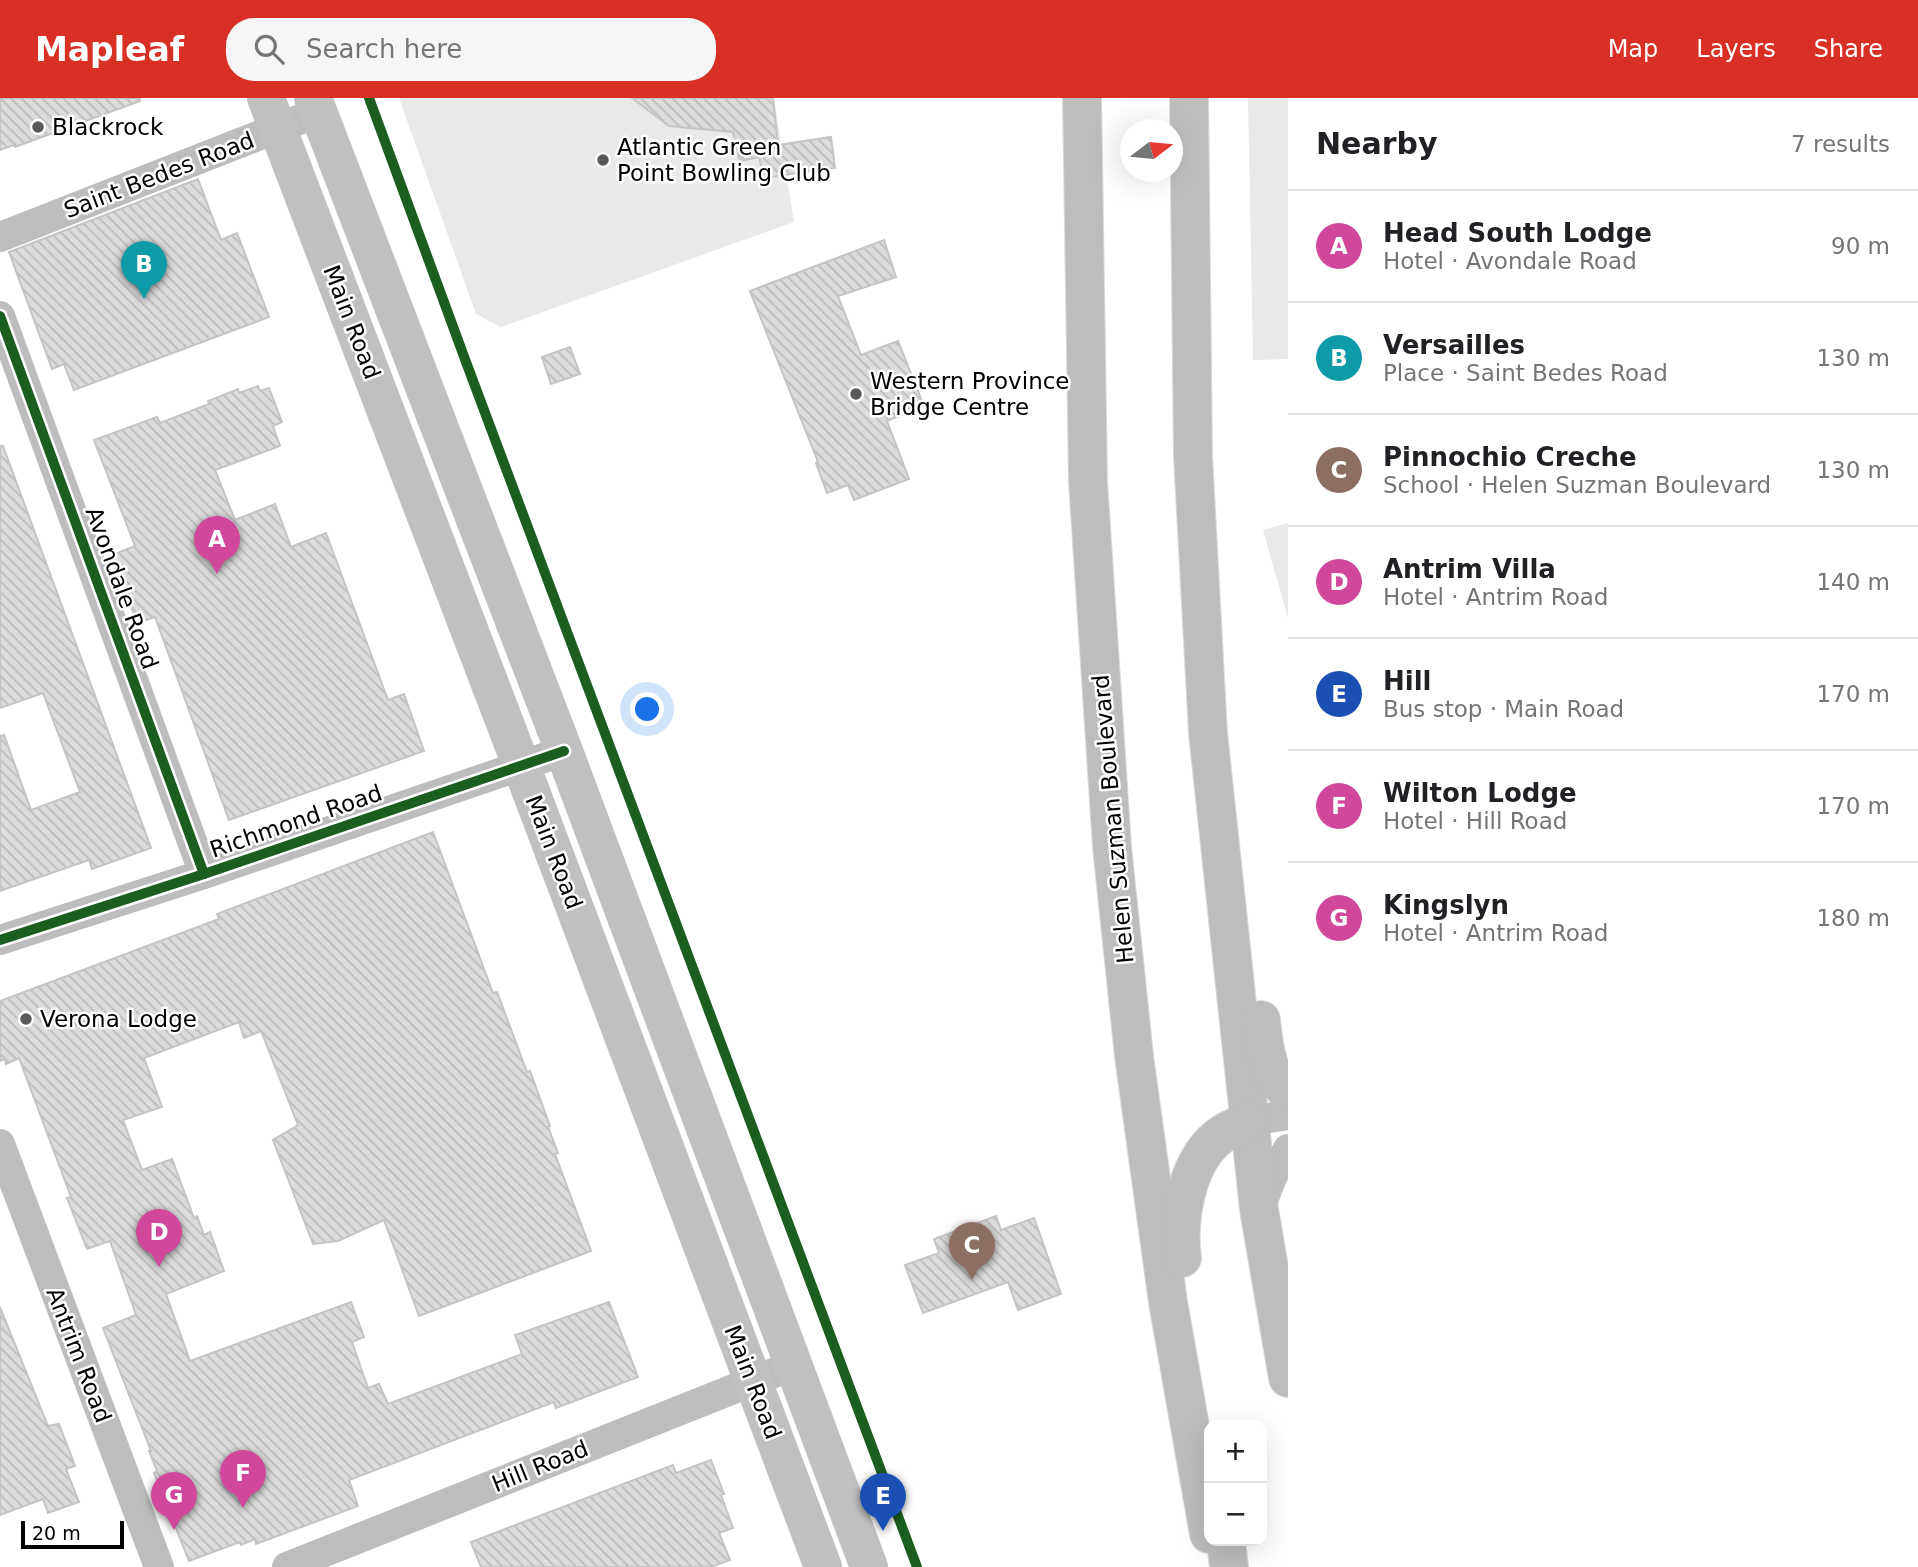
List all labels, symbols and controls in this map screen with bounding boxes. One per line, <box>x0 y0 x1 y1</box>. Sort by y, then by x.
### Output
search box <box>226 18 716 81</box>
text: Mapleaf <box>35 30 184 69</box>
icon: search <box>250 30 288 68</box>
text: Search here <box>306 34 462 64</box>
text: Map <box>1608 35 1658 63</box>
text: Layers <box>1696 35 1776 63</box>
text: Share <box>1814 35 1883 63</box>
place label: Blackrock <box>52 114 164 140</box>
marker: Blackrock <box>30 119 46 135</box>
north arrow <box>1120 119 1183 182</box>
text: Nearby <box>1316 126 1438 161</box>
street label: Saint Bedes Road <box>60 127 258 223</box>
text: 7 results <box>1791 131 1890 157</box>
place label: Atlantic Green Point Bowling Club <box>617 134 831 186</box>
marker: Atlantic Green Point Bowling Club <box>595 152 611 168</box>
text: Head South Lodge <box>1383 218 1652 248</box>
text: A <box>1330 233 1348 259</box>
text: 90 m <box>1831 233 1890 259</box>
pin: B <box>121 241 167 299</box>
text: Hotel · Avondale Road <box>1383 248 1637 274</box>
street label: Main Road <box>318 261 386 383</box>
text: Versailles <box>1383 330 1525 360</box>
text: B <box>1330 345 1348 371</box>
text: 130 m <box>1816 345 1890 371</box>
text: Place · Saint Bedes Road <box>1383 360 1668 386</box>
place label: Western Province Bridge Centre <box>870 368 1070 420</box>
marker: Western Province Bridge Centre <box>848 386 864 402</box>
text: Pinnochio Creche <box>1383 442 1637 472</box>
text: C <box>1331 457 1347 483</box>
text: 130 m <box>1816 457 1890 483</box>
text: School · Helen Suzman Boulevard <box>1383 472 1771 498</box>
street label: Avondale Road <box>81 503 163 673</box>
pin: A <box>194 516 240 574</box>
text: Antrim Villa <box>1383 554 1556 584</box>
text: D <box>1329 569 1349 595</box>
text: 140 m <box>1816 569 1890 595</box>
text: Hotel · Antrim Road <box>1383 584 1608 610</box>
text: Hill <box>1383 666 1432 696</box>
street label: Helen Suzman Boulevard <box>1087 673 1139 965</box>
text: E <box>1331 681 1347 707</box>
text: 170 m <box>1816 681 1890 707</box>
your location <box>630 692 664 726</box>
text: Bus stop · Main Road <box>1383 696 1624 722</box>
text: Wilton Lodge <box>1383 778 1577 808</box>
street label: Richmond Road <box>207 779 385 863</box>
street label: Main Road <box>520 791 588 913</box>
text: F <box>1331 793 1347 819</box>
text: 170 m <box>1816 793 1890 819</box>
text: Hotel · Hill Road <box>1383 808 1567 834</box>
text: Kingslyn <box>1383 890 1509 920</box>
text: G <box>1330 905 1348 931</box>
text: 180 m <box>1816 905 1890 931</box>
text: Hotel · Antrim Road <box>1383 920 1608 946</box>
place label: Verona Lodge <box>40 1006 197 1032</box>
marker: Verona Lodge <box>18 1011 34 1027</box>
pin: D <box>136 1209 182 1267</box>
pin: C <box>949 1222 995 1280</box>
street label: Antrim Road <box>41 1284 117 1426</box>
street label: Main Road <box>719 1321 787 1443</box>
map controls <box>1204 1420 1267 1546</box>
button: + <box>1204 1420 1267 1483</box>
street label: Hill Road <box>488 1435 592 1497</box>
pin: F <box>220 1450 266 1508</box>
pin: G <box>151 1472 197 1530</box>
pin: E <box>860 1473 906 1531</box>
button: − <box>1204 1483 1267 1546</box>
scale bar <box>21 1518 124 1550</box>
text: 20 m <box>32 1522 81 1544</box>

